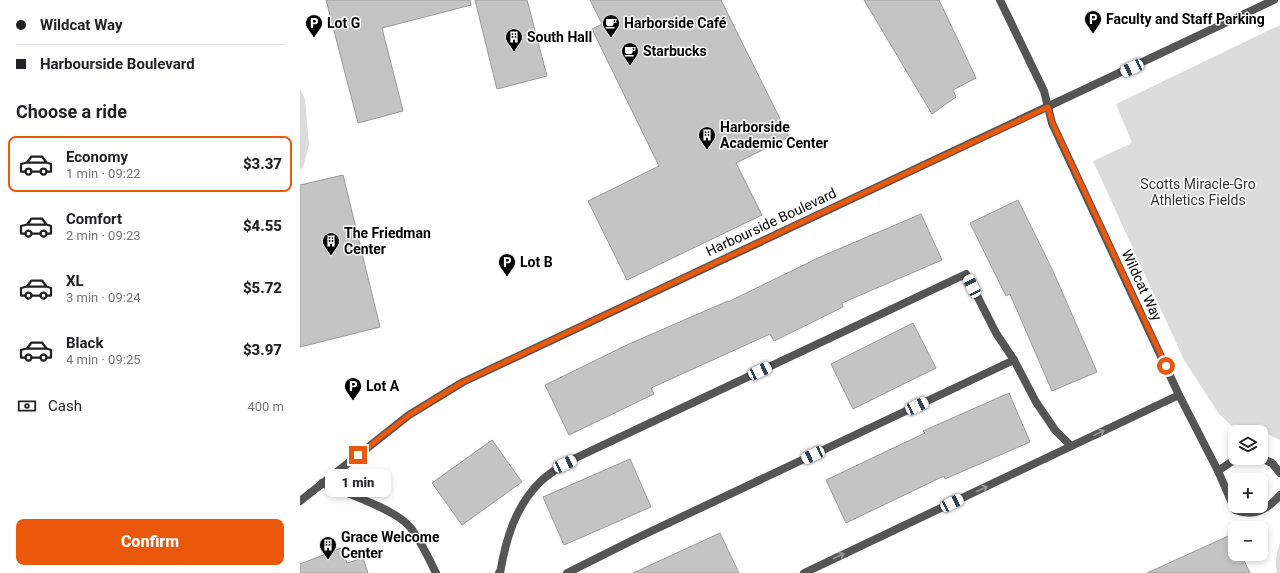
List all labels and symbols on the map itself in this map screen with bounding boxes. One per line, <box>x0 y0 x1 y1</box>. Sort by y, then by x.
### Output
parking icon: Faculty and Staff Parking <box>1083 9 1103 34</box>
place label: Faculty and Staff Parking <box>1106 11 1265 27</box>
parking icon: Lot G <box>304 13 324 38</box>
cafe icon: Harborside Café <box>601 13 621 38</box>
place label: Lot G <box>327 15 360 31</box>
place label: Harborside Café <box>624 15 727 31</box>
building icon: South Hall <box>504 27 524 52</box>
place label: South Hall <box>527 29 592 45</box>
cafe icon: Starbucks <box>620 41 640 66</box>
place label: Starbucks <box>643 43 707 59</box>
car <box>1119 57 1145 79</box>
place label: Harborside Academic Center <box>720 119 828 151</box>
building icon: Harborside Academic Center <box>697 125 717 150</box>
park label: Scotts Miracle-Gro Athletics Fields <box>1140 176 1256 208</box>
street label: Harbourside Boulevard <box>703 185 839 259</box>
place label: The Friedman Center <box>344 225 431 257</box>
building icon: The Friedman Center <box>321 231 341 256</box>
street label: Wildcat Way <box>1119 247 1166 323</box>
parking icon: Lot B <box>497 252 517 277</box>
place label: Lot B <box>520 254 553 270</box>
car <box>961 273 983 299</box>
route start <box>1157 357 1175 375</box>
car <box>747 360 773 382</box>
parking icon: Lot A <box>343 376 363 401</box>
place label: Lot A <box>366 378 400 394</box>
car <box>904 395 930 417</box>
one-way arrow <box>1093 429 1105 436</box>
car <box>800 444 826 466</box>
route end <box>349 446 367 464</box>
car <box>552 453 578 475</box>
callout: 1 min <box>325 469 391 497</box>
one-way arrow <box>975 485 987 492</box>
car <box>939 492 965 514</box>
place label: Grace Welcome Center <box>341 529 440 561</box>
building icon: Grace Welcome Center <box>318 535 338 560</box>
one-way arrow <box>832 552 844 559</box>

